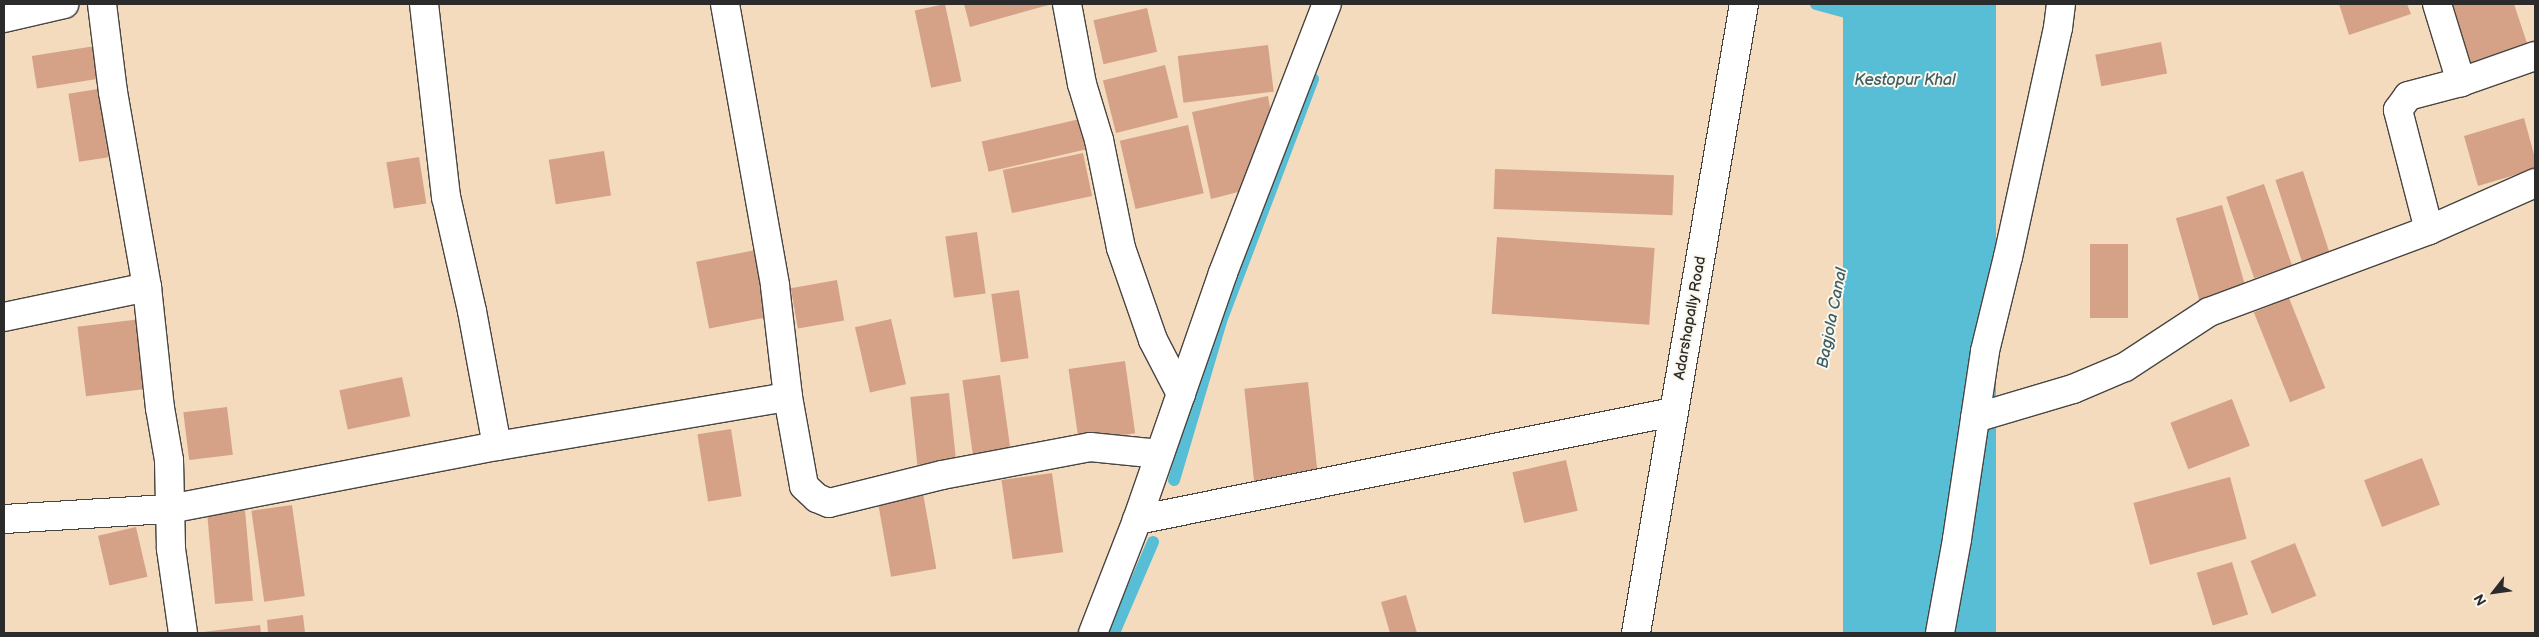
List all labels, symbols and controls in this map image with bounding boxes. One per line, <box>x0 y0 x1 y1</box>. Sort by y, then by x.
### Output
water label: Kestopur Khal <box>1854 71 1956 91</box>
street label: Adarshapally Road <box>1670 254 1710 382</box>
water label: Bagjola Canal <box>1814 266 1852 370</box>
north arrow <box>2469 567 2519 617</box>
text: N <box>2471 591 2491 609</box>

